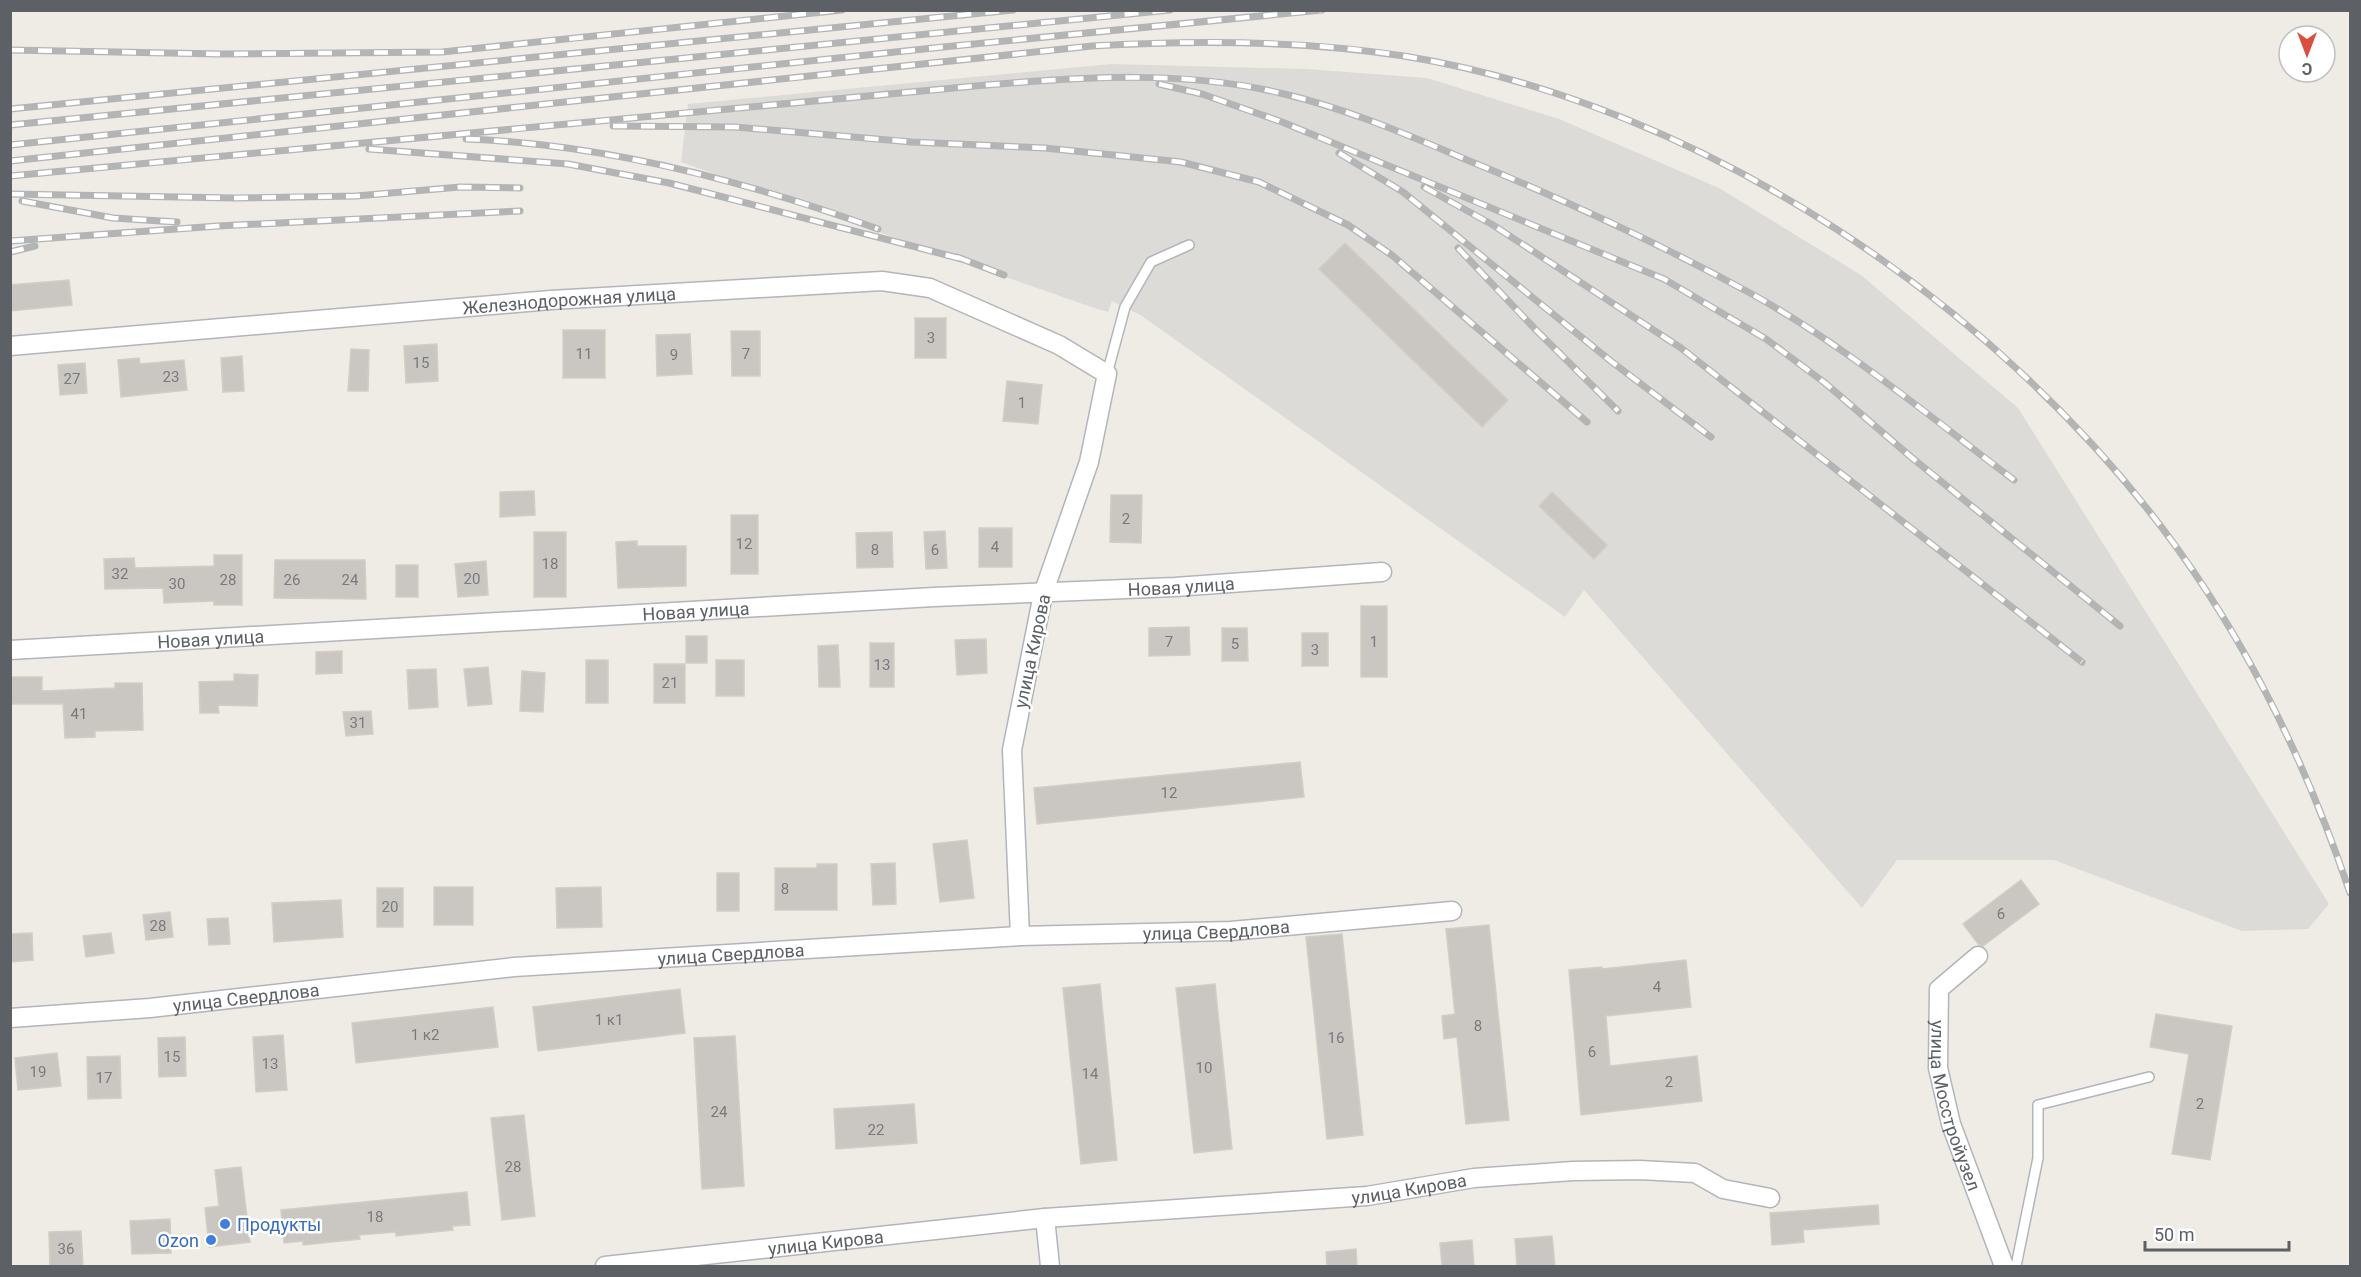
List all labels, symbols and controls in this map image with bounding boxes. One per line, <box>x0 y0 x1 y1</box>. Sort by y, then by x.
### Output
north arrow <box>2277 24 2337 84</box>
text: С <box>2302 59 2312 78</box>
street label: Железнодорожная улица <box>462 282 676 318</box>
house number: 3 <box>927 329 935 347</box>
house number: 11 <box>576 345 592 363</box>
house number: 7 <box>742 345 750 363</box>
house number: 9 <box>670 346 678 364</box>
house number: 15 <box>413 354 429 372</box>
house number: 23 <box>163 368 179 386</box>
house number: 27 <box>64 370 80 388</box>
house number: 1 <box>1018 394 1026 412</box>
house number: 2 <box>1122 510 1130 528</box>
house number: 12 <box>736 535 752 553</box>
house number: 4 <box>991 538 1000 556</box>
house number: 8 <box>871 541 879 559</box>
house number: 6 <box>931 541 939 559</box>
house number: 18 <box>542 555 558 573</box>
house number: 32 <box>112 565 128 583</box>
house number: 20 <box>464 570 480 588</box>
house number: 28 <box>220 571 236 589</box>
house number: 26 <box>284 571 300 589</box>
house number: 24 <box>342 571 359 589</box>
street label: Новая улица <box>1127 572 1235 599</box>
house number: 30 <box>169 575 185 593</box>
street label: улица Кирова <box>1010 592 1054 710</box>
street label: Новая улица <box>642 597 750 624</box>
street label: Новая улица <box>157 625 265 652</box>
house number: 7 <box>1165 633 1173 651</box>
house number: 1 <box>1370 633 1378 651</box>
house number: 5 <box>1231 635 1239 653</box>
house number: 3 <box>1311 641 1319 659</box>
house number: 13 <box>874 656 890 674</box>
house number: 21 <box>662 674 678 692</box>
house number: 41 <box>71 705 87 723</box>
house number: 31 <box>350 714 366 732</box>
house number: 12 <box>1161 784 1177 802</box>
house number: 8 <box>781 880 789 898</box>
house number: 20 <box>382 898 398 916</box>
house number: 6 <box>1997 905 2005 923</box>
street label: улица Свердлова <box>1143 915 1291 944</box>
house number: 28 <box>150 917 166 935</box>
street label: улица Свердлова <box>657 939 805 969</box>
house number: 4 <box>1653 978 1662 996</box>
street label: улица Свердлова <box>172 979 320 1016</box>
house number: 1 к1 <box>595 1011 623 1029</box>
house number: 8 <box>1474 1017 1482 1035</box>
street label: улица Мосстройузел <box>1927 1020 1985 1194</box>
house number: 1 к2 <box>411 1026 439 1044</box>
house number: 16 <box>1328 1029 1344 1047</box>
house number: 6 <box>1588 1043 1596 1061</box>
house number: 15 <box>164 1048 180 1066</box>
house number: 13 <box>262 1055 278 1073</box>
house number: 10 <box>1196 1059 1212 1077</box>
house number: 19 <box>30 1063 46 1081</box>
house number: 14 <box>1082 1065 1099 1083</box>
house number: 17 <box>96 1069 112 1087</box>
house number: 2 <box>1665 1073 1673 1091</box>
house number: 2 <box>2196 1095 2204 1113</box>
house number: 24 <box>711 1103 728 1121</box>
house number: 22 <box>868 1121 884 1139</box>
house number: 28 <box>505 1158 521 1176</box>
street label: улица Кирова <box>1351 1169 1468 1208</box>
house number: 18 <box>367 1208 383 1226</box>
place label: Продукты <box>237 1214 321 1235</box>
scale bar <box>2145 1214 2289 1252</box>
marker: Продукты <box>218 1217 232 1231</box>
text: 50 m <box>2154 1224 2194 1245</box>
street label: улица Кирова <box>767 1225 885 1259</box>
place label: Ozon <box>158 1230 199 1251</box>
marker: Ozon <box>204 1233 218 1247</box>
house number: 36 <box>58 1240 74 1258</box>

